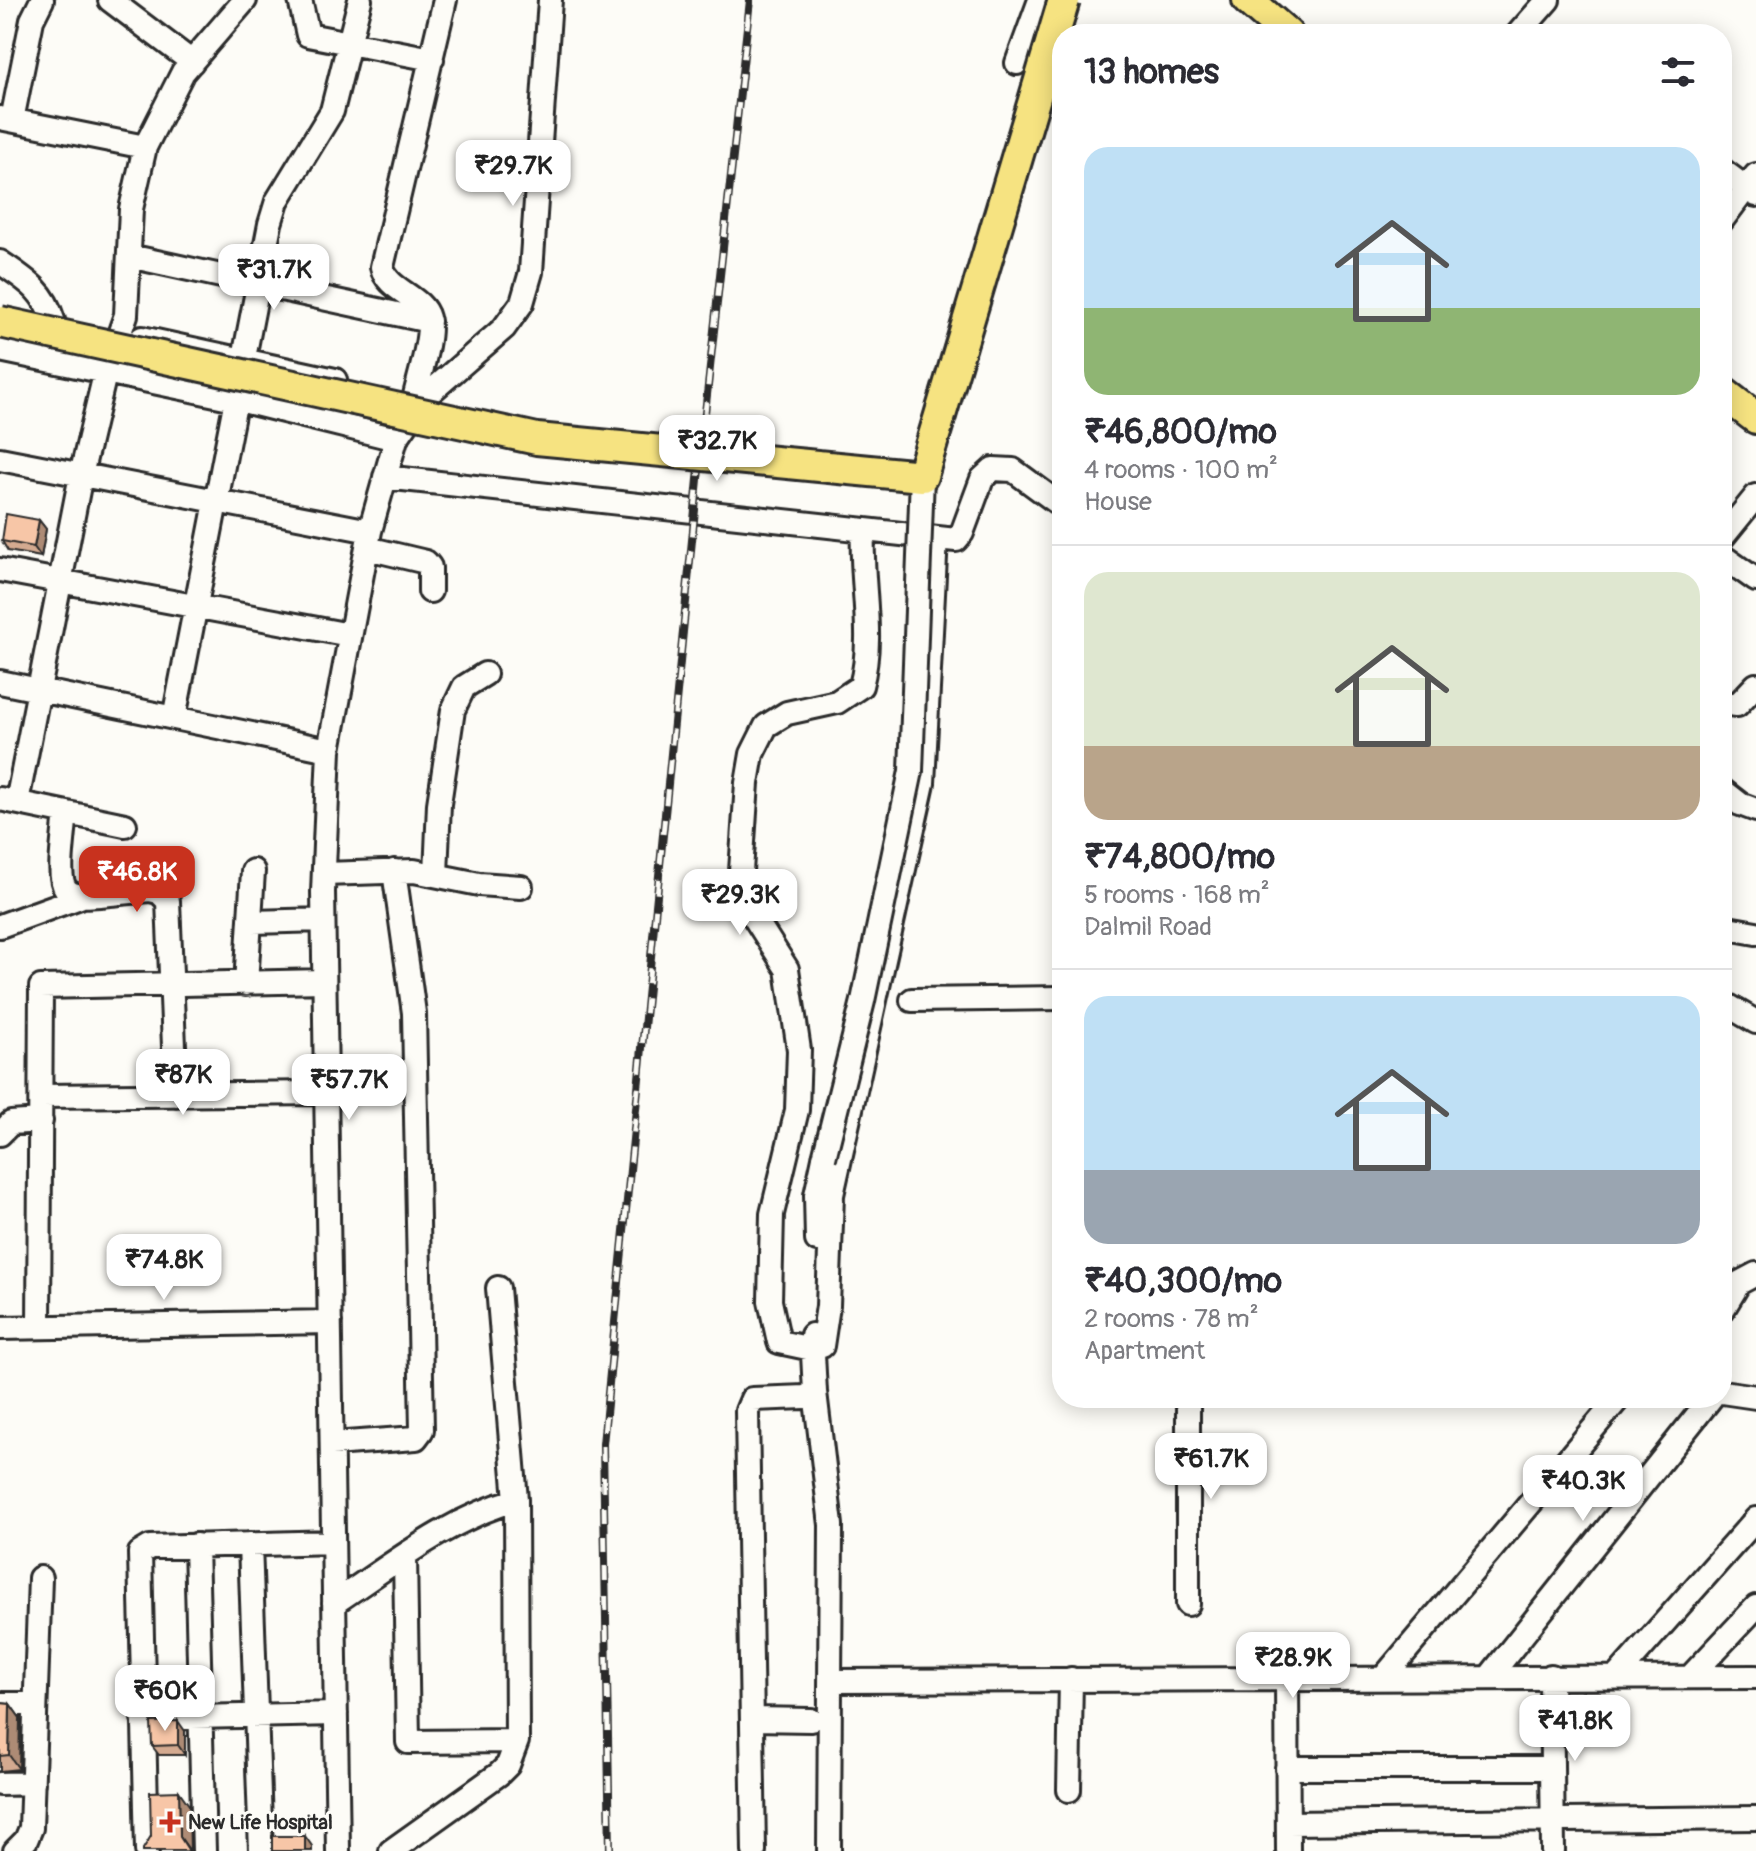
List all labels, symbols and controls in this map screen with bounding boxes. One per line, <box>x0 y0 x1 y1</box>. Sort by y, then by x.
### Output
icon: filters <box>1656 50 1700 94</box>
text: 13 homes <box>1084 51 1219 94</box>
pin: ₹29.7K <box>448 140 578 208</box>
text: ₹29.7K <box>474 150 552 182</box>
icon: home <box>1320 199 1464 343</box>
pin: ₹31.7K <box>209 244 339 312</box>
text: ₹31.7K <box>236 254 312 286</box>
text: ₹46,800/mo <box>1084 411 1277 454</box>
pin: ₹32.7K <box>652 415 782 483</box>
text: ₹32.7K <box>677 425 757 457</box>
text: 4 rooms · 100 m² <box>1084 454 1278 486</box>
text: House <box>1084 486 1152 518</box>
icon: home <box>1320 624 1464 768</box>
text: ₹74,800/mo <box>1084 836 1275 879</box>
pin: ₹46.8K <box>72 846 202 914</box>
text: ₹46.8K <box>97 856 177 888</box>
pin: ₹29.3K <box>675 869 805 937</box>
text: ₹29.3K <box>700 879 780 911</box>
text: 5 rooms · 168 m² <box>1084 879 1270 911</box>
text: Dalmil Road <box>1084 911 1212 943</box>
icon: home <box>1320 1048 1464 1192</box>
pin: ₹87K <box>136 1049 230 1117</box>
pin: ₹57.7K <box>284 1054 414 1122</box>
text: ₹87K <box>154 1059 212 1091</box>
text: ₹57.7K <box>310 1064 388 1096</box>
pin: ₹74.8K <box>99 1234 229 1302</box>
text: ₹74.8K <box>125 1244 203 1276</box>
text: ₹40,300/mo <box>1084 1260 1282 1303</box>
text: 2 rooms · 78 m² <box>1084 1303 1259 1335</box>
text: Apartment <box>1084 1335 1205 1367</box>
pin: ₹61.7K <box>1146 1433 1276 1501</box>
text: ₹61.7K <box>1173 1443 1249 1475</box>
pin: ₹40.3K <box>1518 1455 1648 1523</box>
text: ₹40.3K <box>1541 1465 1625 1497</box>
pin: ₹28.9K <box>1228 1632 1358 1700</box>
text: ₹28.9K <box>1254 1642 1332 1674</box>
pin: ₹60K <box>118 1665 212 1733</box>
text: ₹60K <box>133 1675 197 1707</box>
pin: ₹41.8K <box>1510 1695 1640 1763</box>
text: ₹41.8K <box>1537 1705 1613 1737</box>
place label: New Life Hospital <box>188 1810 333 1835</box>
marker: New Life Hospital <box>159 1811 181 1833</box>

